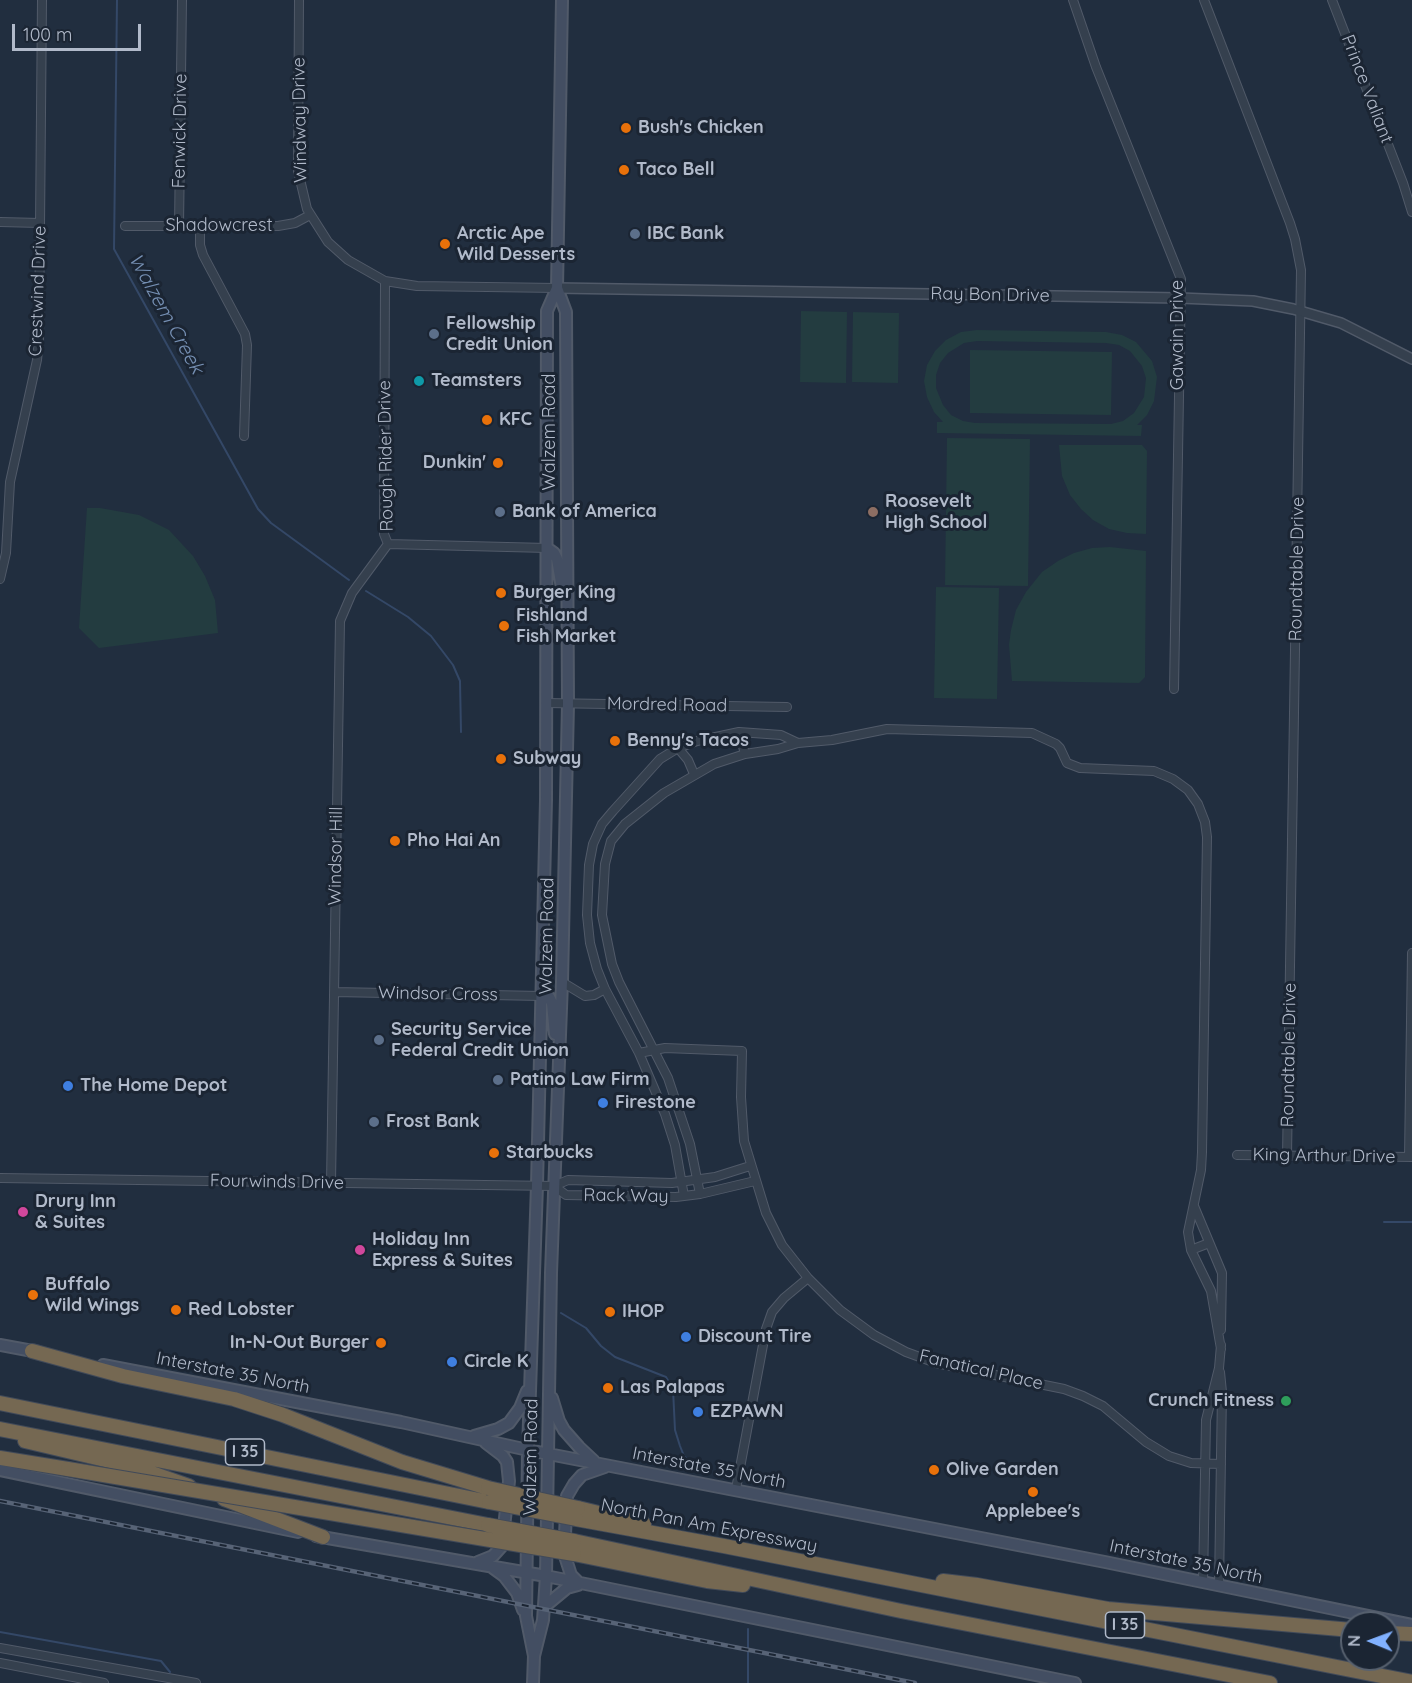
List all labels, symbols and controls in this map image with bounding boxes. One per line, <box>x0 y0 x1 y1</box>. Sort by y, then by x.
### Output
scale bar <box>15 12 144 50</box>
text: 100 m <box>23 23 72 46</box>
street label: Prince Valiant <box>1336 32 1398 146</box>
street label: Windway Drive <box>288 57 312 183</box>
street label: Fenwick Drive <box>168 73 192 189</box>
place label: Bush's Chicken <box>638 117 764 139</box>
marker: Bush's Chicken <box>619 121 633 135</box>
place label: Taco Bell <box>636 159 715 181</box>
marker: Taco Bell <box>617 163 631 177</box>
street label: Shadowcrest <box>165 215 273 237</box>
place label: Arctic Ape Wild Desserts <box>457 223 575 266</box>
place label: IBC Bank <box>647 223 724 245</box>
street label: Crestwind Drive <box>25 225 51 357</box>
marker: IBC Bank <box>628 227 642 241</box>
marker: Arctic Ape Wild Desserts <box>438 237 452 251</box>
water label: Walzem Creek <box>123 250 209 378</box>
street label: Gawain Drive <box>1167 280 1189 390</box>
street label: Ray Bon Drive <box>930 283 1050 307</box>
place label: Fellowship Credit Union <box>446 313 553 356</box>
marker: Fellowship Credit Union <box>427 327 441 341</box>
place label: Teamsters <box>431 370 522 392</box>
marker: Teamsters <box>412 374 426 388</box>
street label: Walzem Road <box>539 374 561 490</box>
street label: Rough Rider Drive <box>374 380 398 532</box>
place label: KFC <box>499 409 532 431</box>
marker: KFC <box>480 413 494 427</box>
place label: Dunkin' <box>423 452 486 474</box>
marker: Dunkin' <box>491 456 505 470</box>
place label: Roosevelt High School <box>885 491 987 534</box>
street label: Roundtable Drive <box>1285 496 1309 642</box>
place label: Bank of America <box>512 501 657 523</box>
marker: Bank of America <box>493 505 507 519</box>
marker: Roosevelt High School <box>866 505 880 519</box>
place label: Burger King <box>513 582 616 604</box>
marker: Burger King <box>494 586 508 600</box>
place label: Fishland Fish Market <box>516 605 616 648</box>
marker: Fishland Fish Market <box>497 619 511 633</box>
street label: Mordred Road <box>607 693 727 717</box>
place label: Benny's Tacos <box>627 730 749 752</box>
marker: Benny's Tacos <box>608 734 622 748</box>
place label: Subway <box>513 748 581 770</box>
marker: Subway <box>494 752 508 766</box>
street label: Windsor Hill <box>324 806 348 906</box>
place label: Pho Hai An <box>407 830 500 852</box>
marker: Pho Hai An <box>388 834 402 848</box>
street label: Walzem Road <box>535 877 559 995</box>
street label: Windsor Cross <box>378 982 498 1006</box>
street label: Roundtable Drive <box>1277 982 1301 1128</box>
place label: Security Service Federal Credit Union <box>391 1019 569 1062</box>
marker: Security Service Federal Credit Union <box>372 1033 386 1047</box>
place label: Patino Law Firm <box>510 1069 650 1091</box>
marker: Patino Law Firm <box>491 1073 505 1087</box>
place label: The Home Depot <box>80 1075 227 1097</box>
marker: The Home Depot <box>61 1079 75 1093</box>
place label: Firestone <box>615 1092 696 1114</box>
marker: Firestone <box>596 1096 610 1110</box>
place label: Frost Bank <box>386 1111 480 1133</box>
marker: Frost Bank <box>367 1115 381 1129</box>
place label: Starbucks <box>506 1142 593 1164</box>
street label: King Arthur Drive <box>1252 1144 1396 1168</box>
marker: Starbucks <box>487 1146 501 1160</box>
street label: Fourwinds Drive <box>210 1170 344 1194</box>
street label: Rack Way <box>583 1184 669 1208</box>
place label: Drury Inn & Suites <box>35 1191 116 1234</box>
marker: Drury Inn & Suites <box>16 1205 30 1219</box>
place label: Holiday Inn Express & Suites <box>372 1229 513 1272</box>
marker: Holiday Inn Express & Suites <box>353 1243 367 1257</box>
place label: Buffalo Wild Wings <box>45 1274 139 1316</box>
marker: Buffalo Wild Wings <box>26 1288 40 1302</box>
place label: Red Lobster <box>188 1299 294 1321</box>
place label: IHOP <box>622 1301 664 1323</box>
marker: Red Lobster <box>169 1303 183 1317</box>
marker: IHOP <box>603 1305 617 1319</box>
place label: Discount Tire <box>698 1326 812 1348</box>
marker: Discount Tire <box>679 1330 693 1344</box>
place label: In-N-Out Burger <box>230 1332 369 1354</box>
marker: In-N-Out Burger <box>374 1336 388 1350</box>
street label: Fanatical Place <box>917 1345 1045 1395</box>
street label: Interstate 35 North <box>154 1348 312 1398</box>
place label: Circle K <box>464 1351 528 1373</box>
marker: Circle K <box>445 1355 459 1369</box>
place label: Las Palapas <box>620 1377 725 1399</box>
marker: Las Palapas <box>601 1381 615 1395</box>
place label: Crunch Fitness <box>1148 1390 1274 1412</box>
marker: Crunch Fitness <box>1279 1394 1293 1408</box>
street label: Walzem Road <box>519 1398 543 1516</box>
place label: EZPAWN <box>710 1401 783 1423</box>
marker: EZPAWN <box>691 1405 705 1419</box>
road number: I 35 <box>226 1439 264 1465</box>
street label: Interstate 35 North <box>630 1443 788 1493</box>
place label: Olive Garden <box>946 1459 1059 1481</box>
marker: Olive Garden <box>927 1463 941 1477</box>
marker: Applebee's <box>1026 1485 1040 1499</box>
street label: North Pan Am Expressway <box>599 1494 819 1558</box>
place label: Applebee's <box>986 1501 1080 1523</box>
street label: Interstate 35 North <box>1107 1535 1265 1589</box>
north arrow <box>1340 1611 1400 1671</box>
road number: I 35 <box>1106 1612 1144 1638</box>
text: N <box>1344 1635 1364 1647</box>

